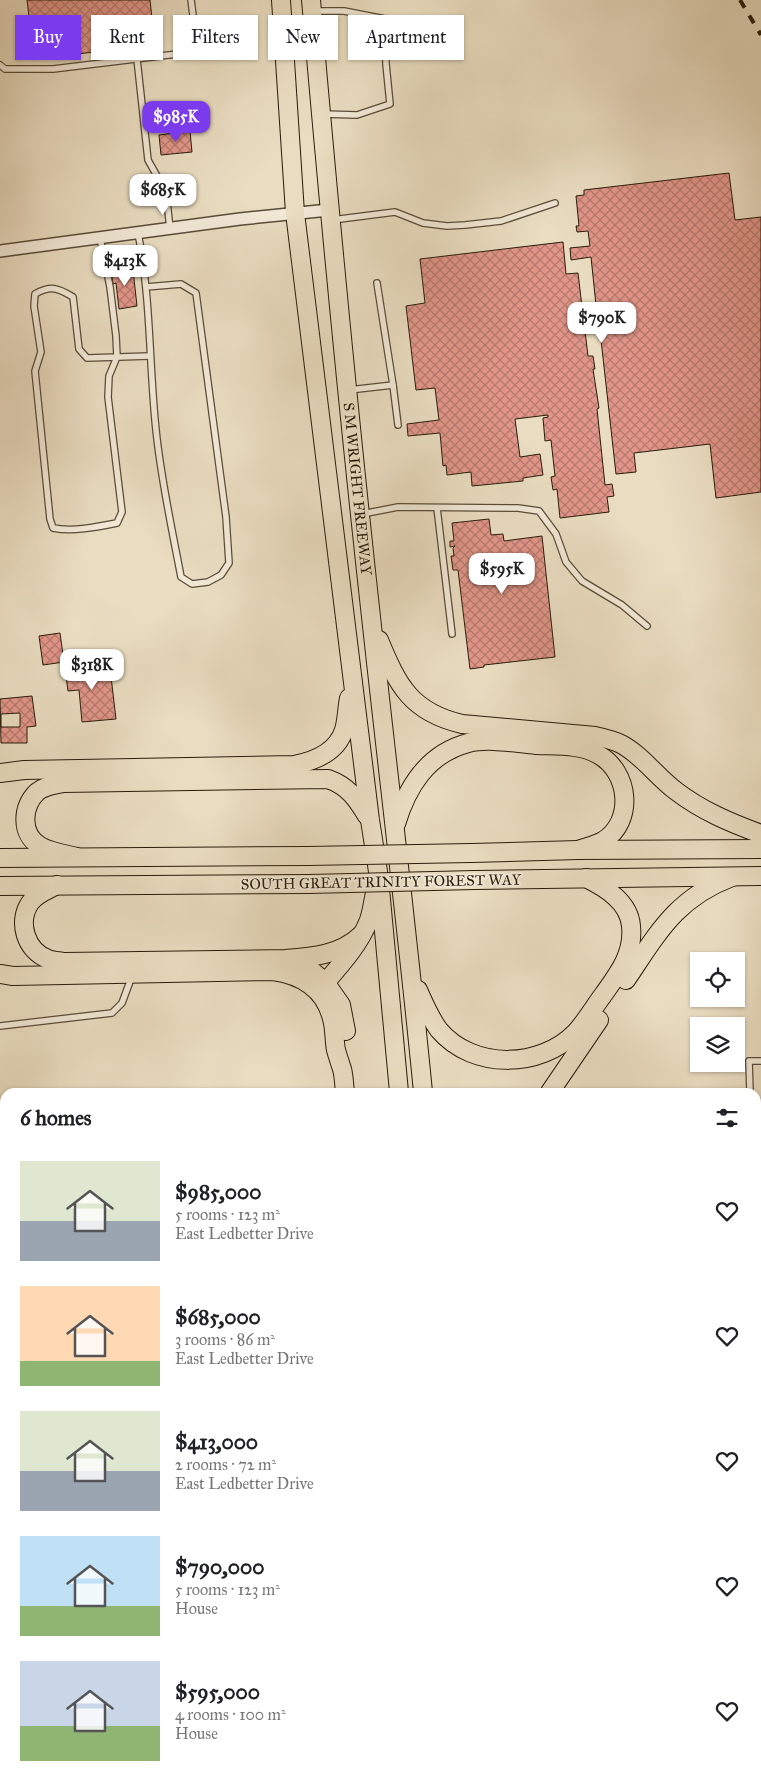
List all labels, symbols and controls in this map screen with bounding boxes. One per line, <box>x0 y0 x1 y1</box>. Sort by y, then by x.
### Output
chip: Buy <box>15 15 81 60</box>
chip: Rent <box>91 15 163 60</box>
chip: Filters <box>173 15 258 60</box>
chip: New <box>268 15 338 60</box>
chip: Apartment <box>348 15 464 60</box>
pin: $985K <box>141 100 211 143</box>
text: $985K <box>153 107 199 126</box>
pin: $685K <box>128 174 198 216</box>
text: $685K <box>140 180 186 199</box>
pin: $413K <box>90 244 160 287</box>
text: $413K <box>104 251 146 270</box>
pin: $790K <box>567 302 637 344</box>
text: $790K <box>578 308 626 327</box>
street label: S M WRIGHT FREEWAY <box>339 402 375 577</box>
pin: $595K <box>467 552 537 595</box>
text: $595K <box>480 559 524 578</box>
pin: $318K <box>57 648 127 691</box>
text: $318K <box>71 655 113 674</box>
street label: SOUTH GREAT TRINITY FOREST WAY <box>241 871 522 893</box>
map controls <box>690 952 745 1072</box>
button: locate <box>690 952 745 1007</box>
button: layers <box>690 1017 745 1072</box>
icon: filters <box>713 1104 741 1132</box>
text: 6 homes <box>20 1105 92 1131</box>
text: $985,000 <box>175 1179 261 1205</box>
icon: home <box>60 1181 120 1241</box>
icon: heart <box>713 1197 741 1225</box>
text: 5 rooms · 123 m² <box>175 1205 280 1224</box>
text: East Ledbetter Drive <box>175 1224 314 1243</box>
text: $685,000 <box>175 1304 261 1330</box>
icon: home <box>60 1306 120 1366</box>
icon: heart <box>713 1322 741 1350</box>
text: 3 rooms · 86 m² <box>175 1330 275 1349</box>
text: East Ledbetter Drive <box>175 1349 314 1368</box>
text: $413,000 <box>175 1429 258 1455</box>
icon: home <box>60 1431 120 1491</box>
icon: heart <box>713 1447 741 1475</box>
text: 2 rooms · 72 m² <box>175 1455 276 1474</box>
text: East Ledbetter Drive <box>175 1474 314 1493</box>
text: $790,000 <box>175 1554 264 1580</box>
icon: home <box>60 1556 120 1616</box>
icon: heart <box>713 1572 741 1600</box>
text: 5 rooms · 123 m² <box>175 1580 280 1599</box>
text: House <box>175 1599 218 1618</box>
text: $595,000 <box>175 1679 260 1705</box>
icon: home <box>60 1681 120 1741</box>
icon: heart <box>713 1697 741 1725</box>
text: 4 rooms · 100 m² <box>175 1705 286 1724</box>
text: House <box>175 1724 218 1743</box>

